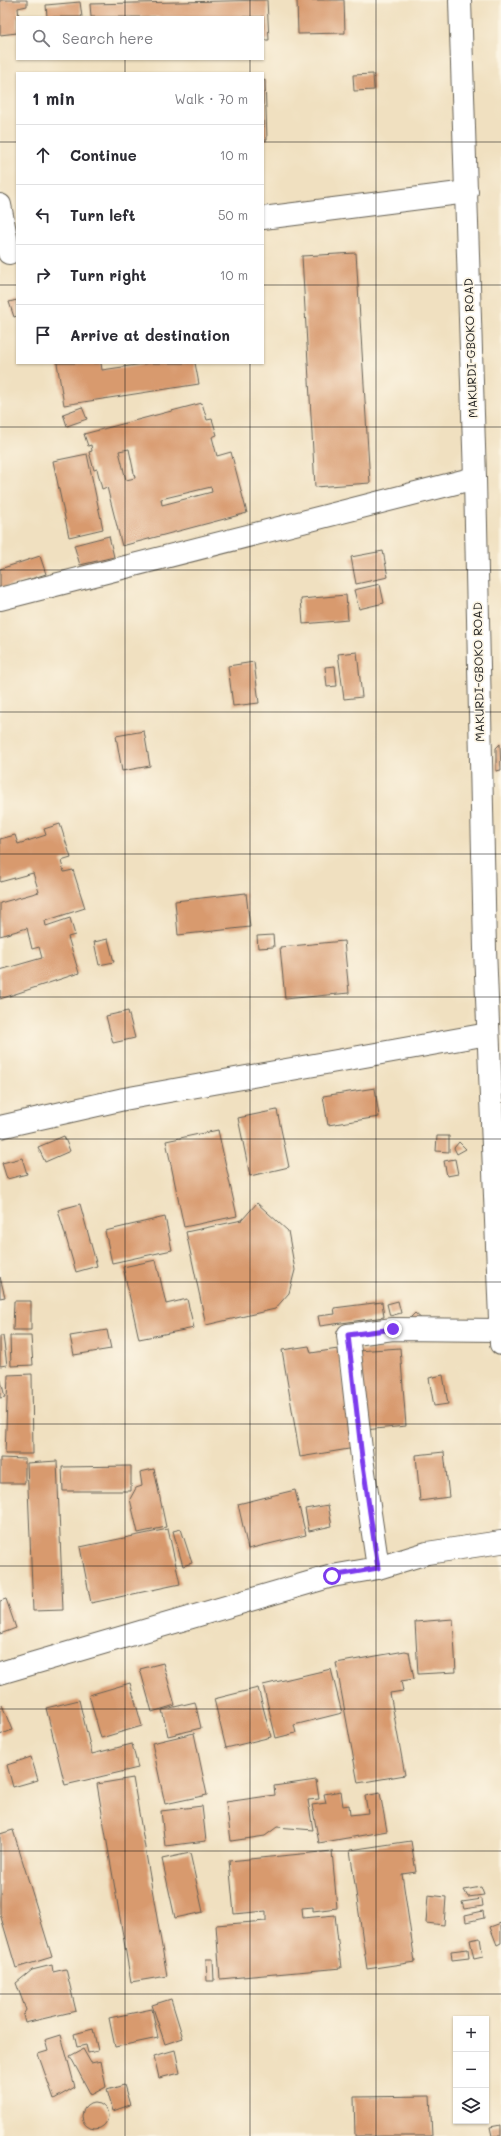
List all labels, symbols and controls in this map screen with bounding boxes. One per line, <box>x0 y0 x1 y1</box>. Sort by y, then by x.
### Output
search box <box>16 16 264 60</box>
icon: search <box>30 27 52 49</box>
text: Search here <box>62 28 153 48</box>
text: 1 min <box>32 87 75 109</box>
text: Walk · 70 m <box>175 90 248 107</box>
icon: ahead <box>32 144 54 166</box>
text: Continue <box>70 145 137 165</box>
text: 10 m <box>220 146 248 163</box>
icon: left <box>32 204 54 226</box>
text: Turn left <box>70 205 135 225</box>
text: 50 m <box>218 206 248 223</box>
icon: right <box>32 264 54 286</box>
text: Turn right <box>70 265 147 285</box>
text: 10 m <box>220 266 248 283</box>
street label: MAKURDI-GBOKO ROAD <box>460 278 480 418</box>
icon: arrive <box>32 324 54 346</box>
text: Arrive at destination <box>70 325 230 345</box>
street label: MAKURDI-GBOKO ROAD <box>469 602 487 742</box>
route end <box>384 1320 402 1338</box>
route start <box>323 1567 341 1585</box>
map controls <box>453 2016 489 2124</box>
button: + <box>453 2016 489 2052</box>
button: − <box>453 2052 489 2088</box>
button: layers <box>453 2088 489 2124</box>

